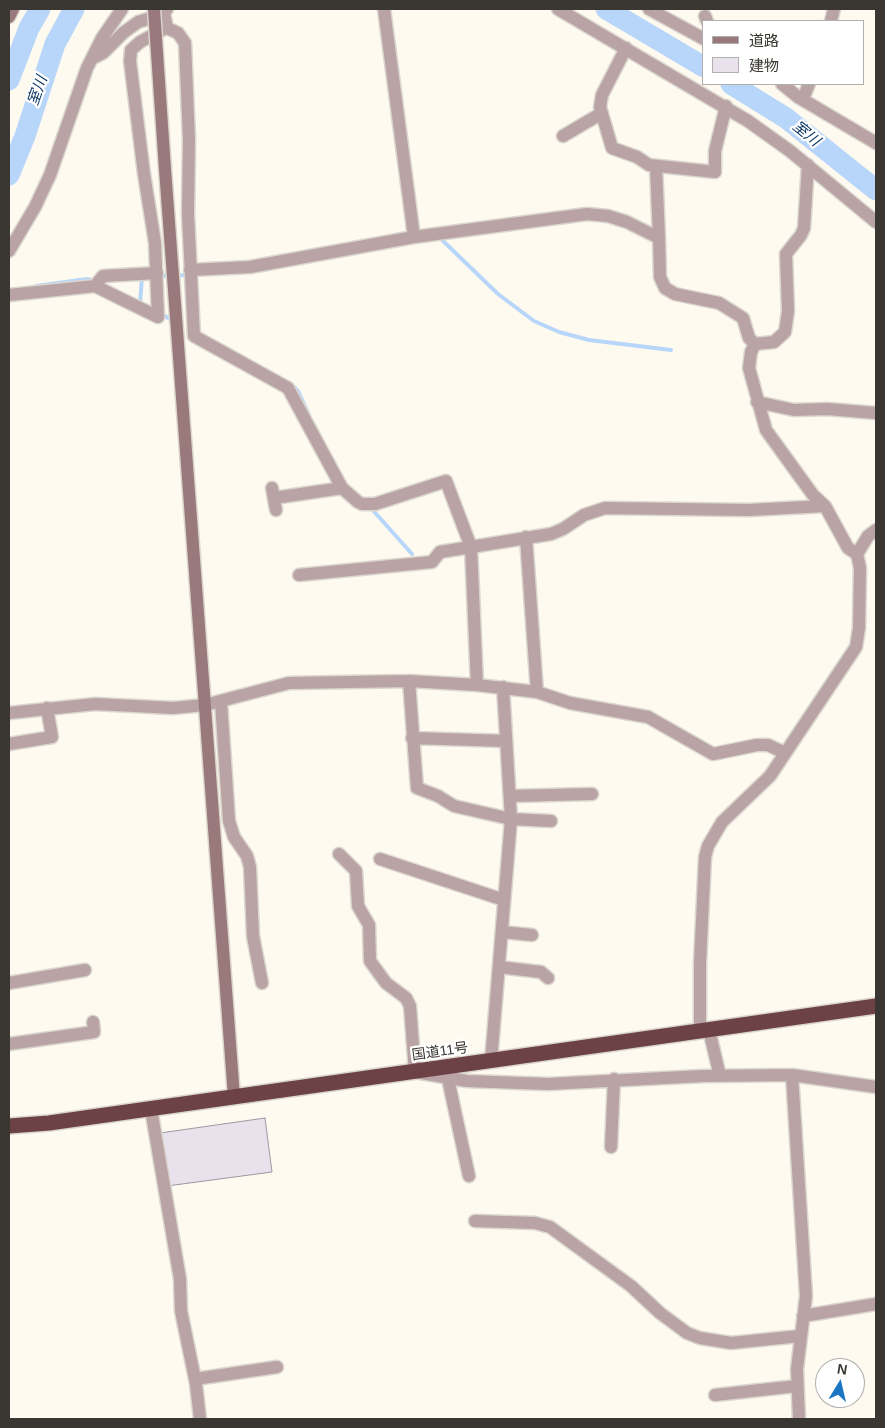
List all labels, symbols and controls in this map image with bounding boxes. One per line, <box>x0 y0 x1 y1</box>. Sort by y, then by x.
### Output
legend <box>702 20 865 85</box>
text: 道路 <box>749 32 779 49</box>
text: 建物 <box>749 57 779 74</box>
water label: 室川 <box>25 74 51 108</box>
water label: 室川 <box>789 118 823 150</box>
street label: 国道11号 <box>411 1040 469 1064</box>
north arrow <box>815 1358 865 1408</box>
text: N <box>836 1360 848 1378</box>

